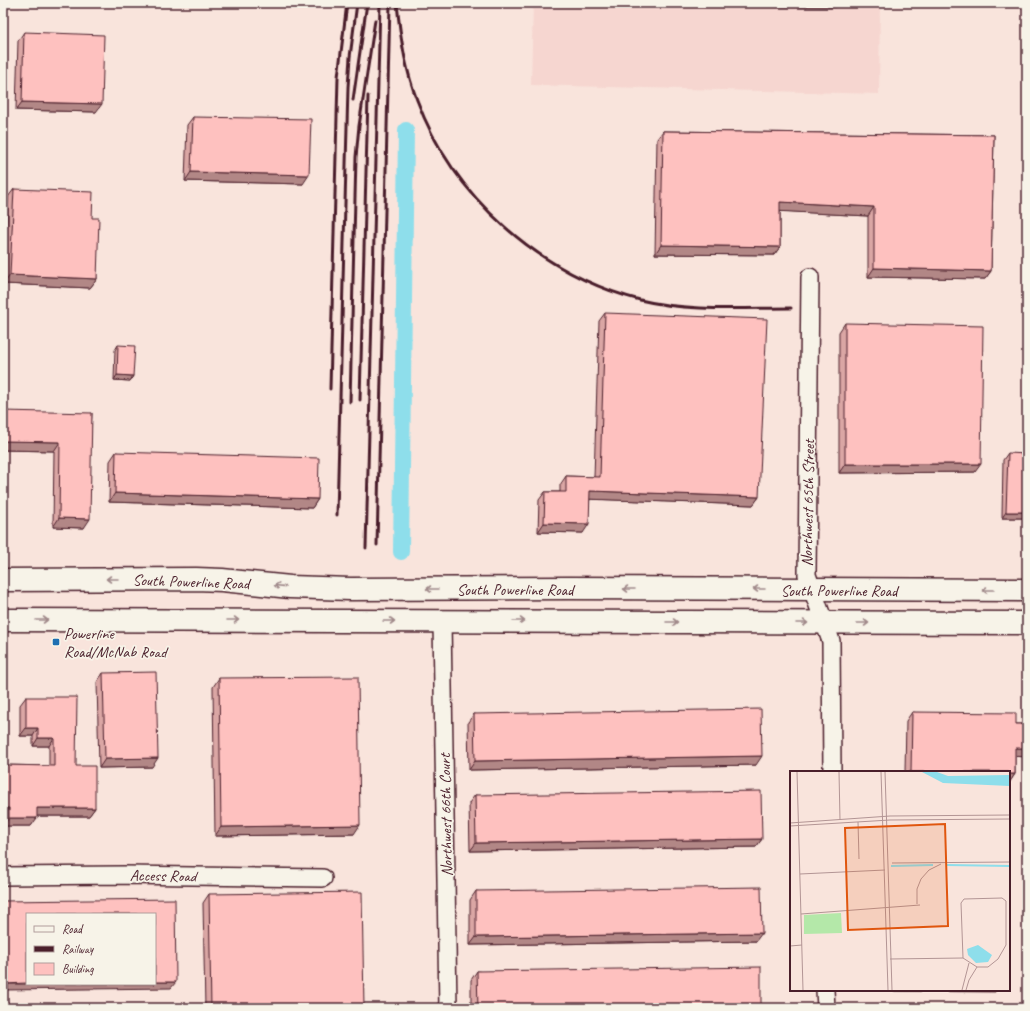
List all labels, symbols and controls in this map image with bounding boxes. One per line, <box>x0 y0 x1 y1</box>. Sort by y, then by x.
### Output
street label: Northwest 65th Street <box>797 438 819 567</box>
street label: South Powerline Road <box>132 570 252 594</box>
one-way arrow <box>106 575 119 583</box>
street label: South Powerline Road <box>457 580 576 600</box>
street label: South Powerline Road <box>781 581 900 601</box>
one-way arrow <box>274 582 287 589</box>
one-way arrow <box>426 585 439 593</box>
one-way arrow <box>623 585 636 593</box>
one-way arrow <box>753 585 766 593</box>
one-way arrow <box>982 586 995 594</box>
one-way arrow <box>35 616 48 624</box>
one-way arrow <box>226 616 239 624</box>
one-way arrow <box>382 617 395 625</box>
one-way arrow <box>512 617 525 625</box>
one-way arrow <box>665 618 678 626</box>
one-way arrow <box>795 619 808 626</box>
one-way arrow <box>856 619 869 627</box>
place label: Powerline Road/McNab Road <box>64 624 169 662</box>
marker: Powerline Road/McNab Road <box>51 637 61 647</box>
street label: Northwest 66th Court <box>435 752 457 876</box>
inset map <box>790 771 1010 991</box>
street label: Access Road <box>130 865 199 887</box>
legend <box>26 913 156 985</box>
text: Road <box>62 921 84 937</box>
text: Railway <box>62 941 94 957</box>
text: Building <box>62 961 94 977</box>

